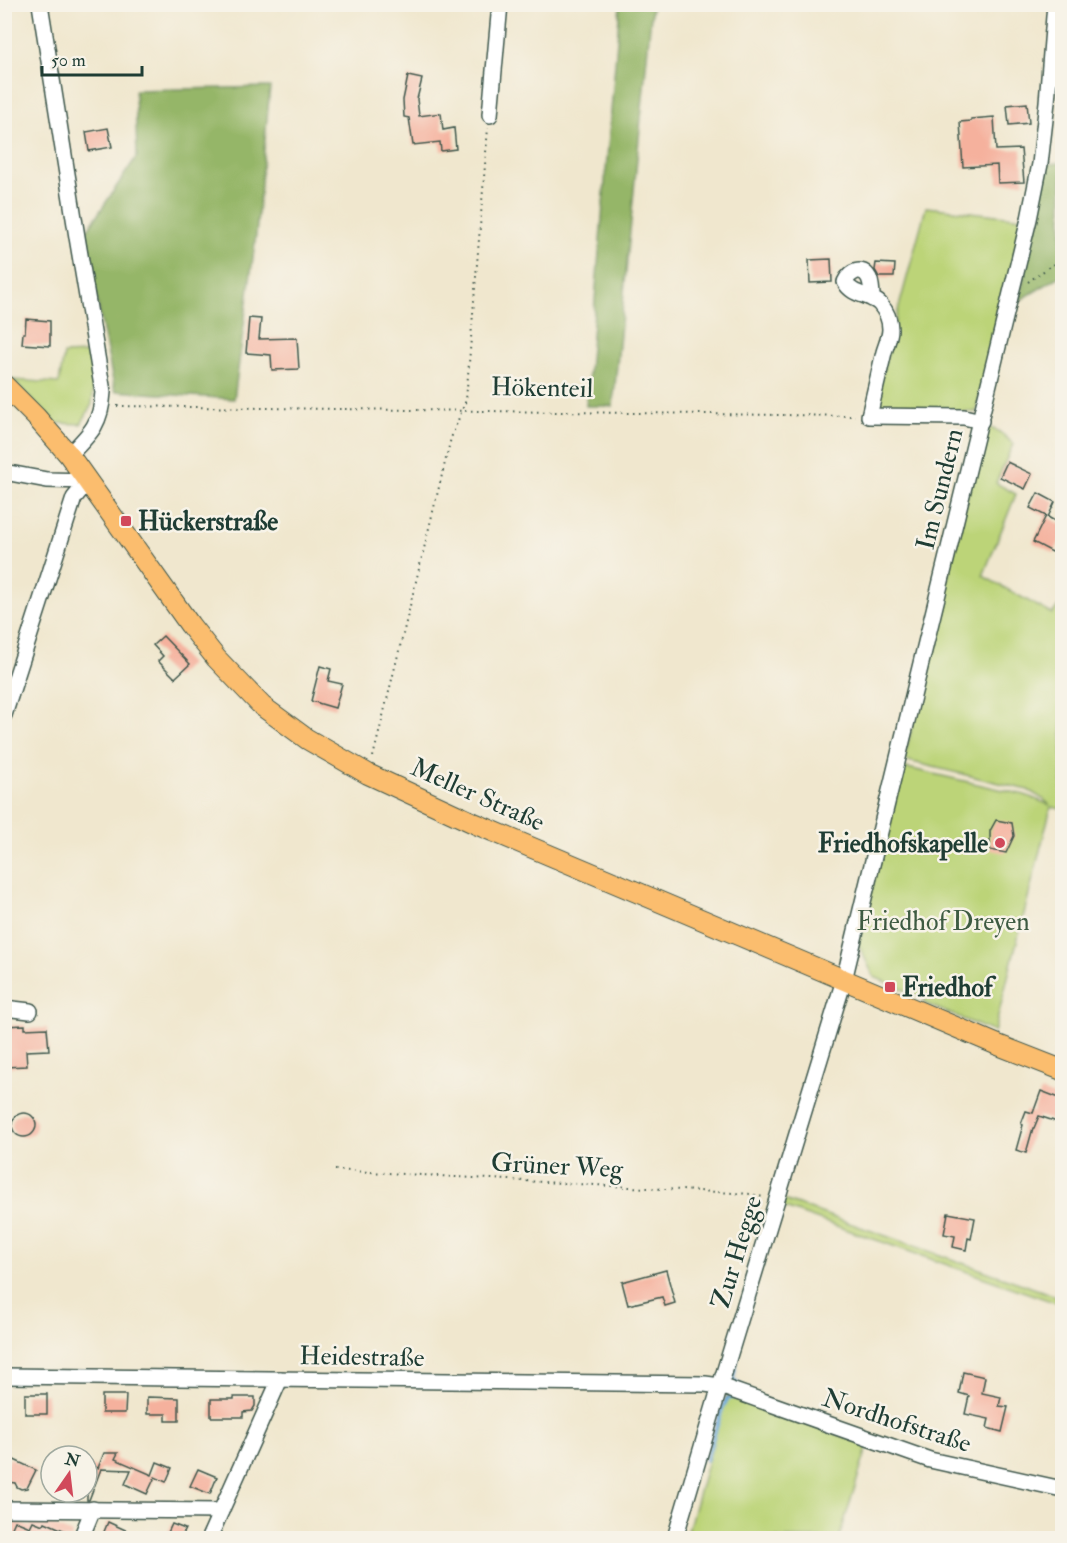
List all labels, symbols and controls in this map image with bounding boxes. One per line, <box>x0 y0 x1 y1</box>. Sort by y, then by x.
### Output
scale bar <box>42 39 142 77</box>
text: 50 m <box>51 49 86 72</box>
street label: Hökenteil <box>490 371 594 405</box>
street label: Im Sundern <box>909 425 970 553</box>
place label: Hückerstraße <box>138 506 278 538</box>
marker: Hückerstraße <box>119 514 133 528</box>
street label: Meller Straße <box>406 751 550 839</box>
place label: Friedhofskapelle <box>818 828 988 861</box>
marker: Friedhofskapelle <box>993 836 1007 850</box>
park label: Friedhof Dreyen <box>856 906 1030 938</box>
place label: Friedhof <box>902 972 997 1004</box>
marker: Friedhof <box>883 980 897 994</box>
street label: Grüner Weg <box>490 1147 625 1185</box>
street label: Zur Hegge <box>705 1192 769 1313</box>
street label: Heidestraße <box>299 1340 425 1374</box>
street label: Nordhofstraße <box>818 1382 975 1460</box>
north arrow <box>39 1444 99 1504</box>
text: N <box>62 1449 82 1472</box>

